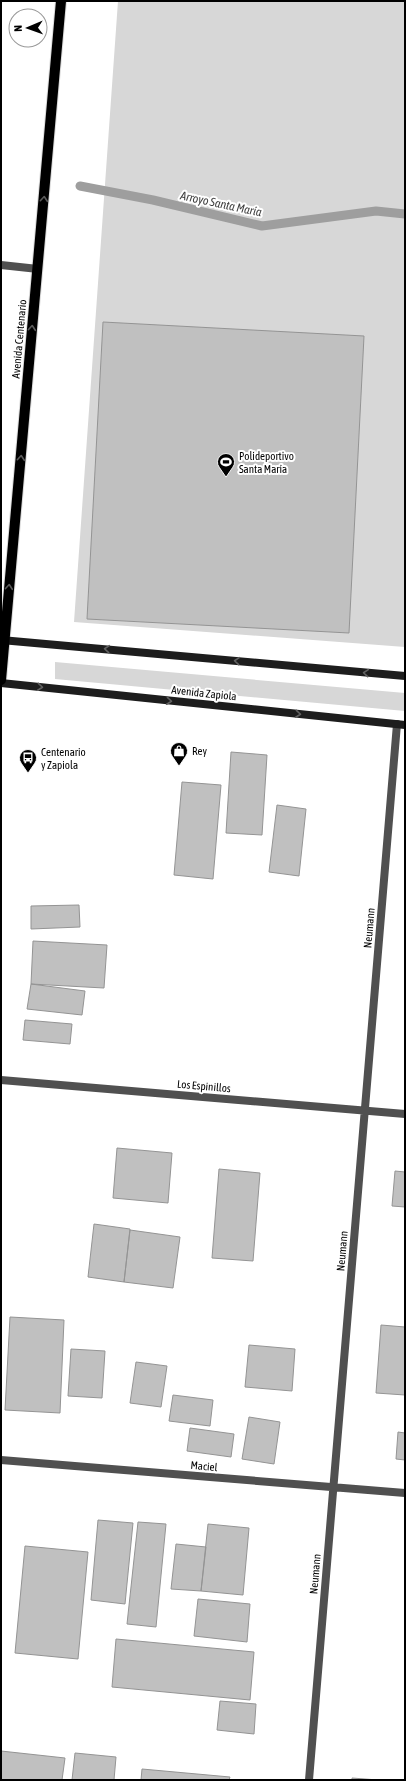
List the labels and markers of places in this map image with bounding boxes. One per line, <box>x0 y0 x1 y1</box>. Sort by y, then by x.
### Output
place label: Polideportivo Santa María <box>239 450 294 475</box>
sports icon: Polideportivo Santa María <box>216 452 236 477</box>
shop icon: Rey <box>169 741 189 766</box>
place label: Rey <box>192 745 207 757</box>
place label: Centenario y Zapiola <box>41 746 86 771</box>
bus stop icon: Centenario y Zapiola <box>18 748 38 773</box>

